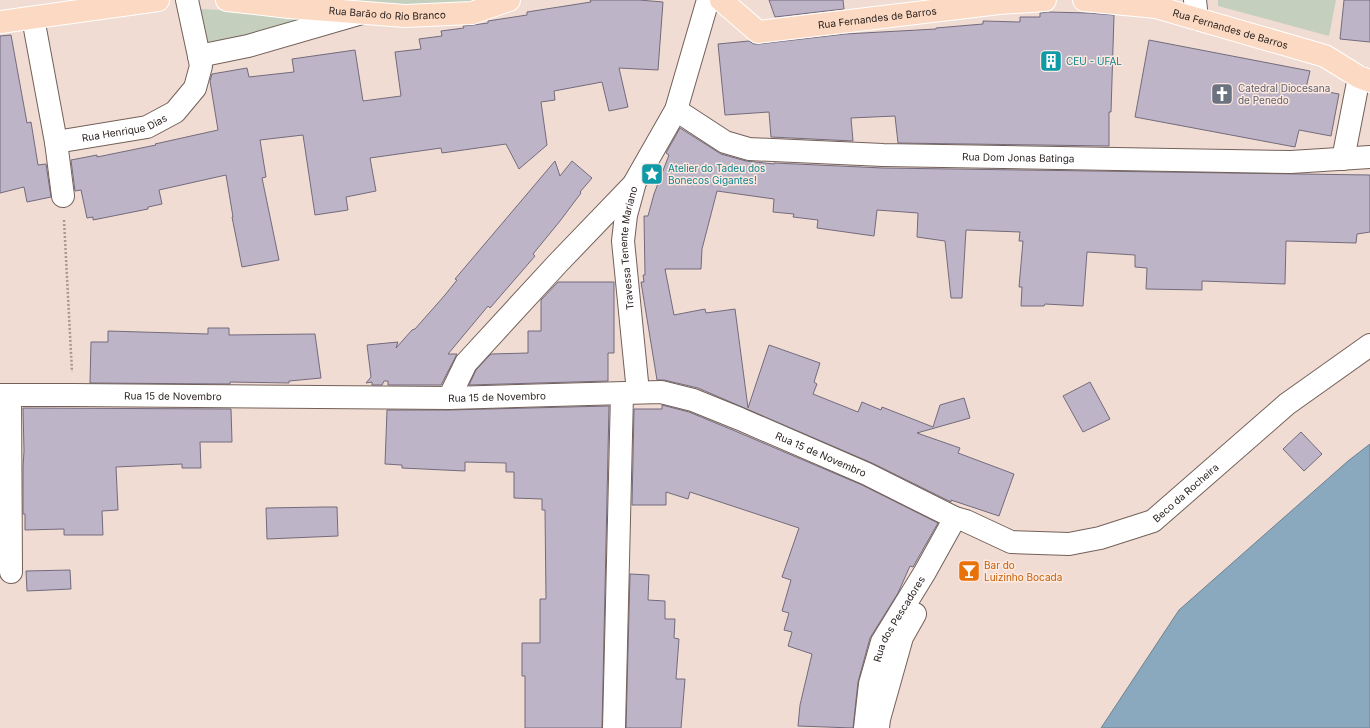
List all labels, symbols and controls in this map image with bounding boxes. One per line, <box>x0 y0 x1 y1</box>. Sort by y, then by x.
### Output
street label: Rua Barão do Rio Branco <box>328 4 446 22</box>
street label: Rua Fernandes de Barros <box>817 5 937 31</box>
street label: Rua Fernandes de Barros <box>1172 6 1290 51</box>
building icon: CEU - UFAL <box>1038 48 1064 74</box>
place label: CEU - UFAL <box>1066 55 1122 67</box>
church icon: Catedral Diocesana de Penedo <box>1209 81 1235 107</box>
place label: Catedral Diocesana de Penedo <box>1238 82 1330 106</box>
street label: Rua Henrique Dias <box>81 112 169 144</box>
street label: Rua Dom Jonas Batinga <box>962 150 1075 164</box>
place icon: Atelier do Tadeu dos Bonecos Gigantes! <box>639 161 665 187</box>
place label: Atelier do Tadeu dos Bonecos Gigantes! <box>668 162 765 186</box>
street label: Travessa Tenente Mariano <box>617 185 640 311</box>
street label: Rua 15 de Novembro <box>124 389 222 402</box>
street label: Rua 15 de Novembro <box>448 389 546 404</box>
street label: Rua 15 de Novembro <box>774 429 868 479</box>
street label: Beco da Rocheira <box>1150 461 1221 524</box>
bar icon: Bar do Luizinho Bocada <box>956 558 982 584</box>
place label: Bar do Luizinho Bocada <box>984 559 1062 583</box>
street label: Rua dos Pescadores <box>871 574 927 663</box>

